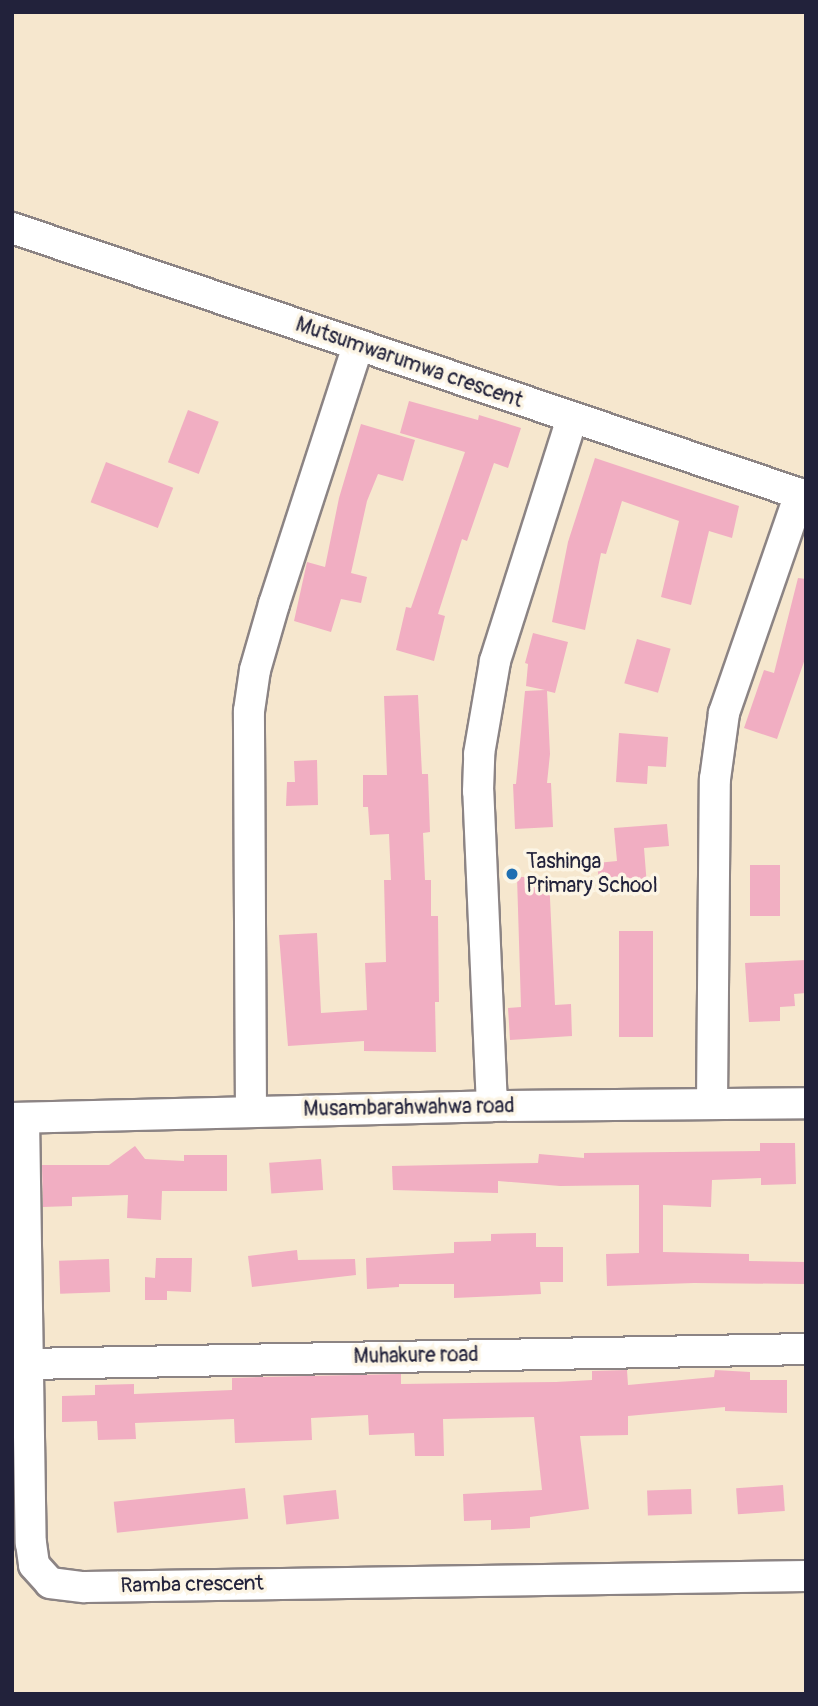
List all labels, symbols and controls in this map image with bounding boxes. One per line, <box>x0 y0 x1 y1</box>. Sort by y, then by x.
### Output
street label: Mutsumwarumwa crescent <box>292 312 526 414</box>
place label: Tashinga Primary School <box>526 849 658 899</box>
marker: Tashinga Primary School <box>504 866 520 882</box>
street label: Musambarahwahwa road <box>303 1094 515 1122</box>
street label: Muhakure road <box>353 1342 479 1370</box>
street label: Ramba crescent <box>120 1571 264 1599</box>

